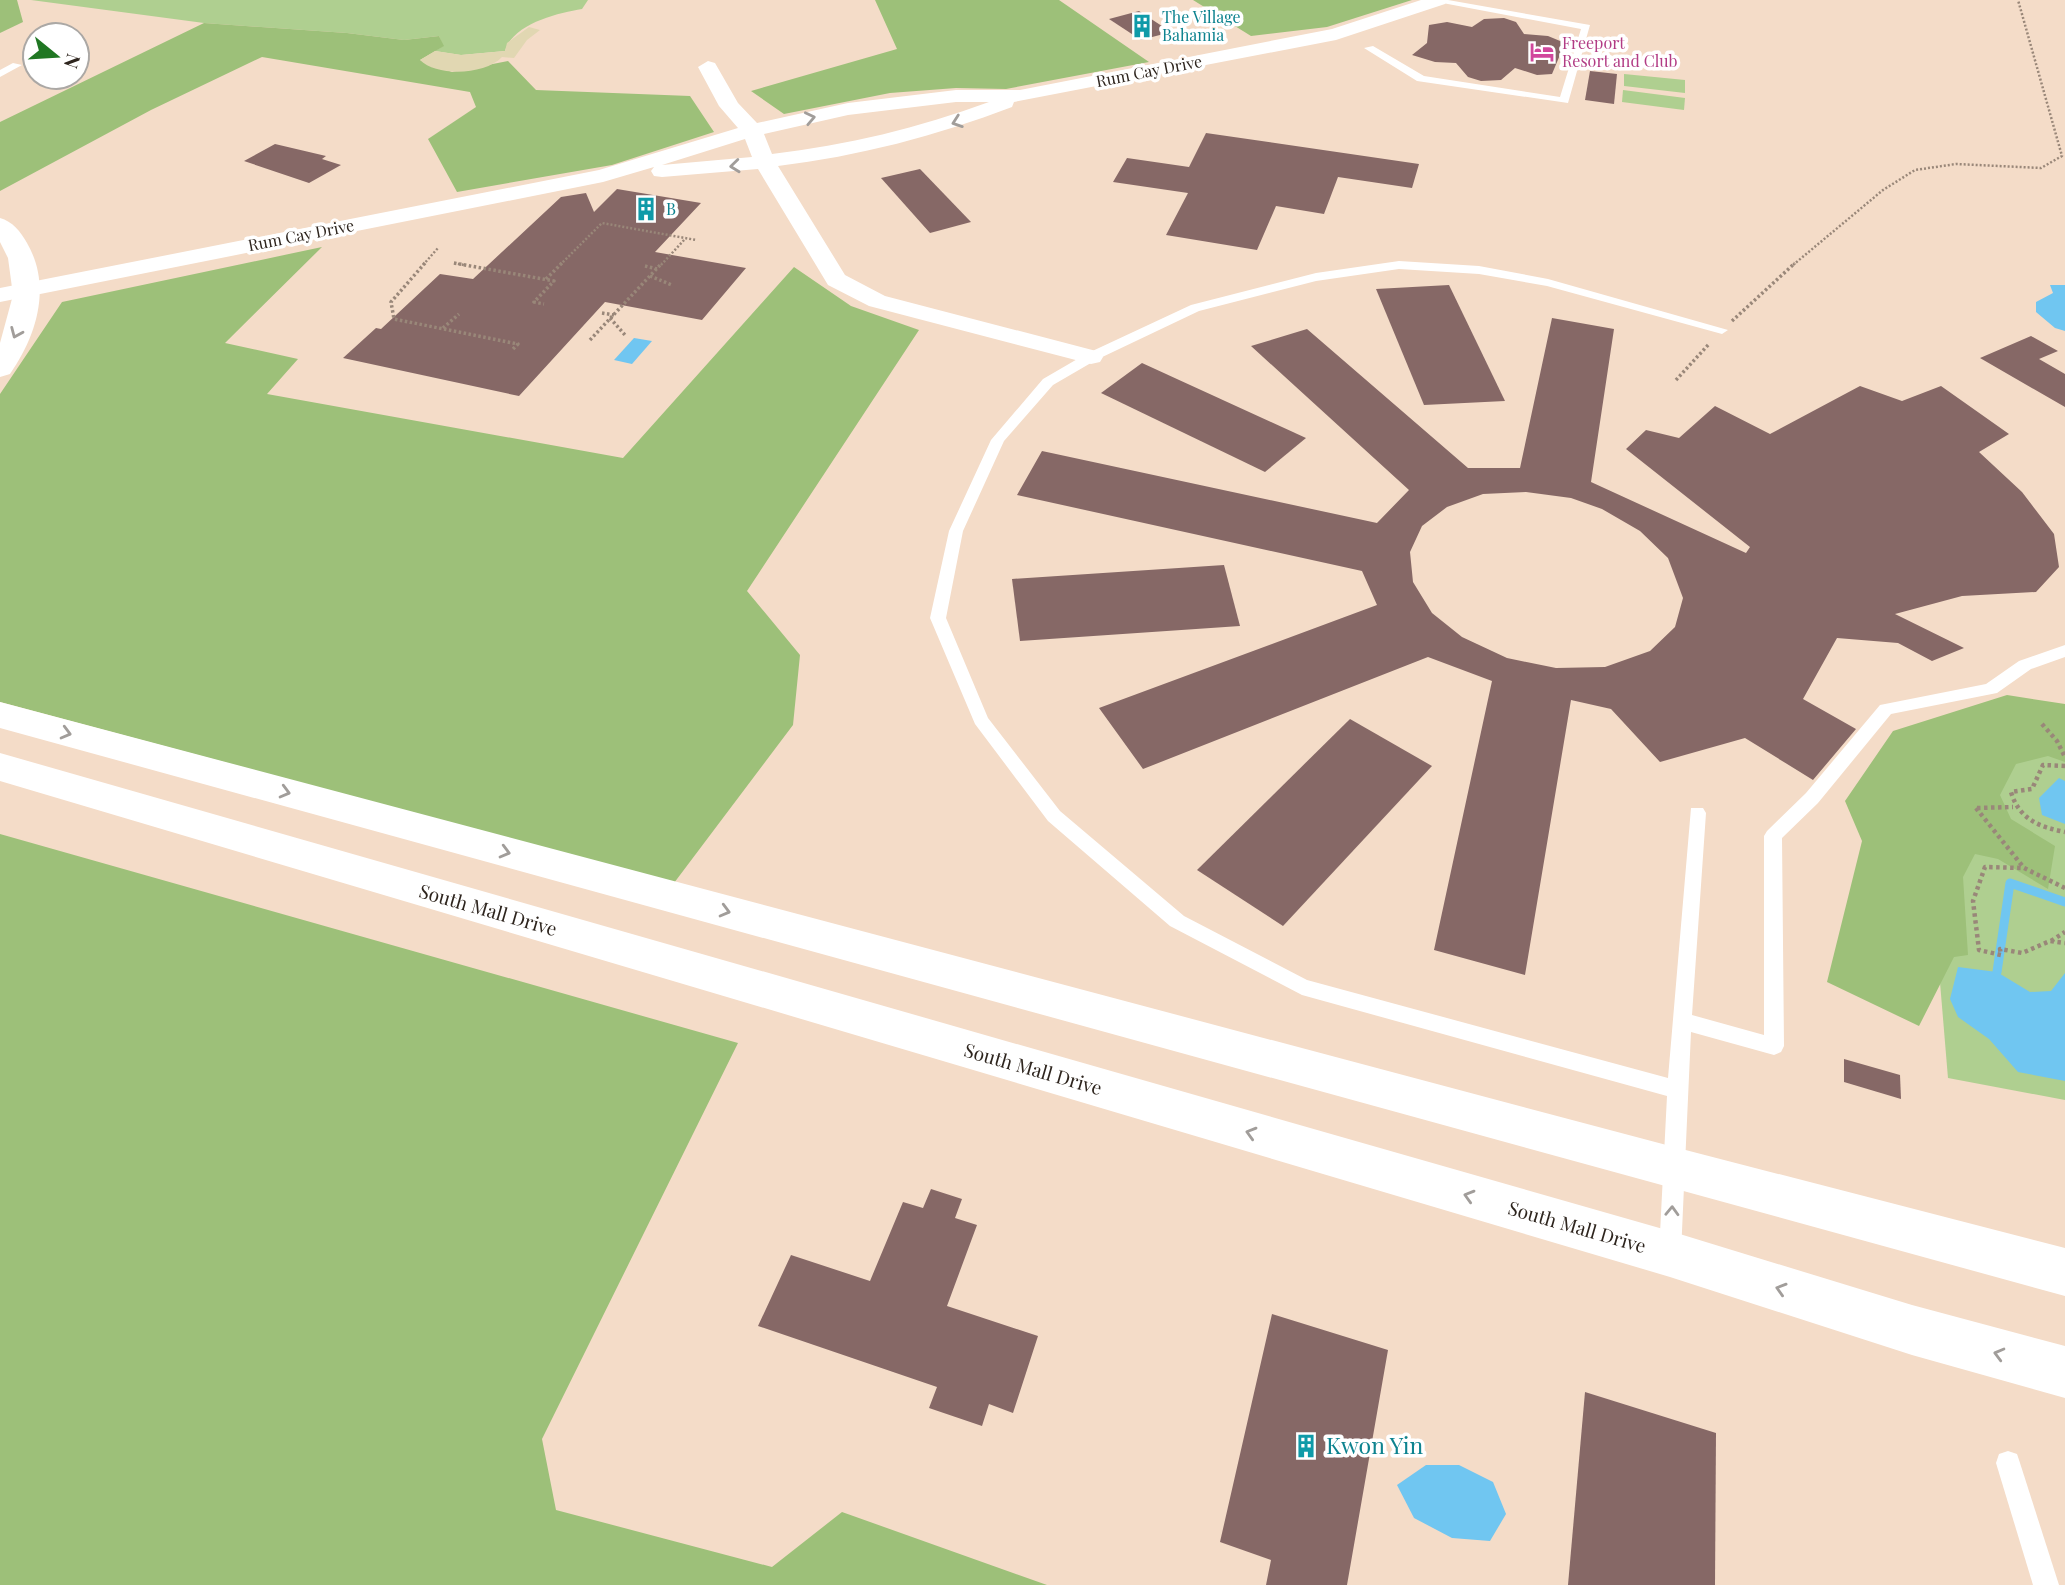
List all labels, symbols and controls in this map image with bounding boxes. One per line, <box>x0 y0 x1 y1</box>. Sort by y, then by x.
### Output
place label: The Village Bahamia <box>1162 6 1241 45</box>
building icon: The Village Bahamia <box>1128 12 1156 40</box>
north arrow <box>21 21 91 91</box>
place label: Freeport Resort and Club <box>1562 32 1678 71</box>
hotel icon: Freeport Resort and Club <box>1528 38 1556 66</box>
street label: Rum Cay Drive <box>1094 50 1204 91</box>
text: N <box>59 51 88 72</box>
one-way arrow <box>804 111 816 126</box>
one-way arrow <box>952 114 964 128</box>
one-way arrow <box>729 158 740 173</box>
building icon: B <box>632 195 660 223</box>
place label: B <box>666 198 676 219</box>
street label: Rum Cay Drive <box>246 214 356 255</box>
one-way arrow <box>11 326 25 338</box>
one-way arrow <box>60 724 72 739</box>
one-way arrow <box>279 784 291 798</box>
one-way arrow <box>499 844 511 858</box>
street label: South Mall Drive <box>416 877 560 941</box>
one-way arrow <box>718 903 730 918</box>
street label: South Mall Drive <box>961 1036 1105 1100</box>
one-way arrow <box>1245 1127 1257 1142</box>
one-way arrow <box>1463 1190 1475 1204</box>
street label: South Mall Drive <box>1505 1194 1649 1258</box>
one-way arrow <box>1664 1206 1679 1217</box>
one-way arrow <box>1775 1283 1787 1298</box>
one-way arrow <box>1993 1347 2005 1362</box>
place label: Kwon Yin <box>1326 1429 1424 1460</box>
building icon: Kwon Yin <box>1292 1432 1320 1460</box>

